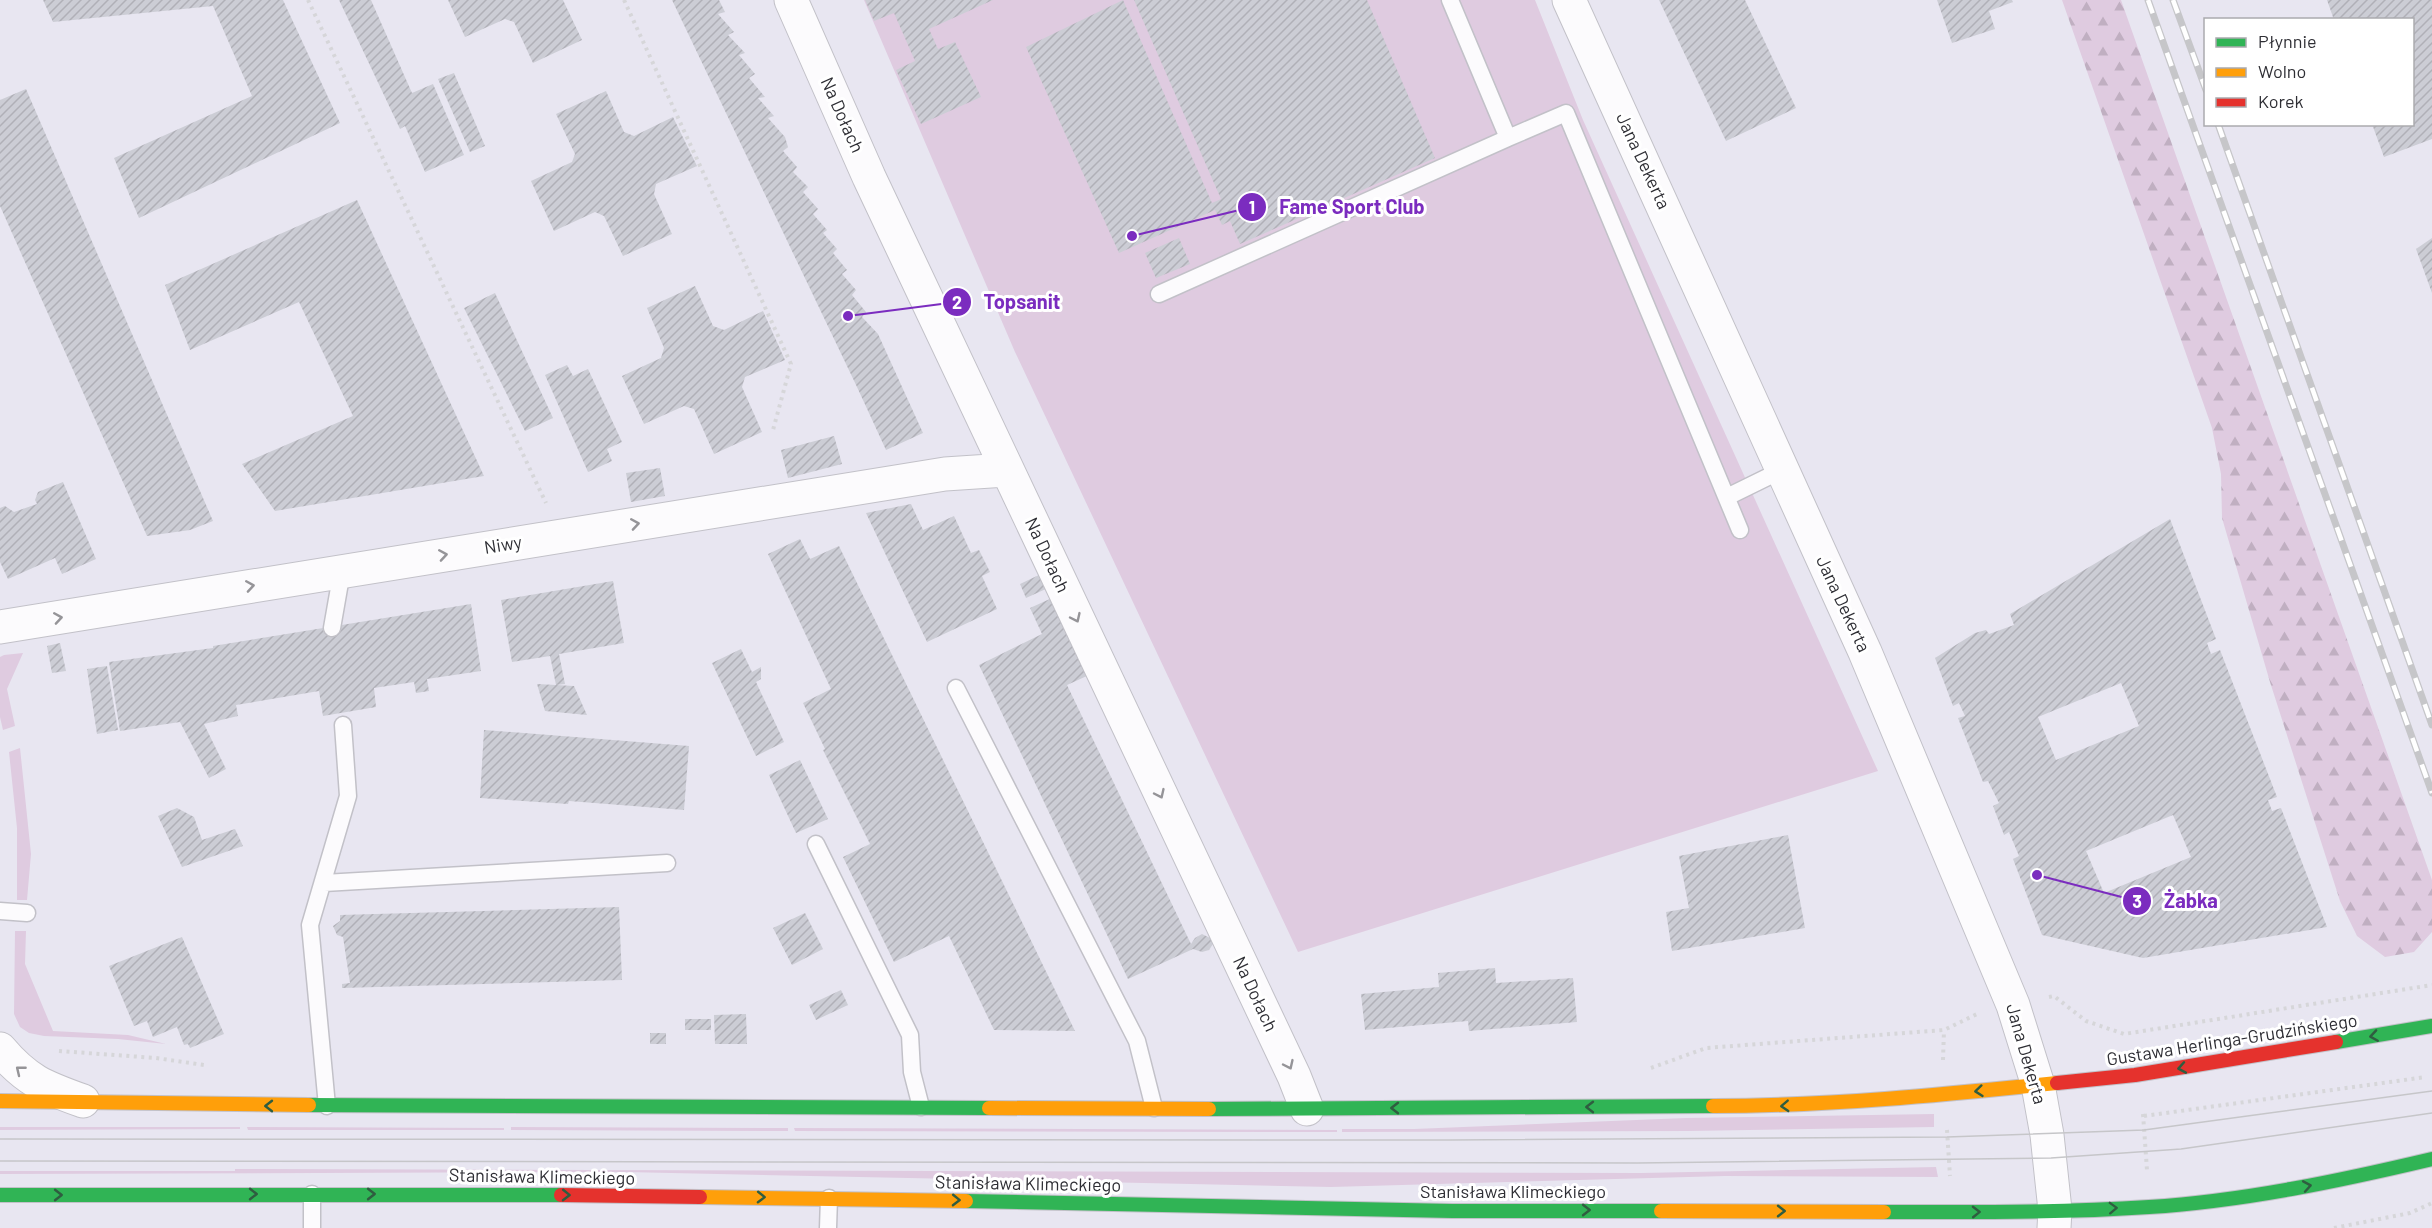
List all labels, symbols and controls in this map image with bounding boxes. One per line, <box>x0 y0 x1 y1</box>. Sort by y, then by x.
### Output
legend <box>2204 18 2414 126</box>
text: Płynnie <box>2258 30 2317 52</box>
text: Wolno <box>2258 60 2306 82</box>
street label: Na Dołach <box>817 73 869 156</box>
text: Korek <box>2258 90 2304 112</box>
street label: Jana Dekerta <box>1612 109 1676 212</box>
callout: Fame Sport Club <box>1237 188 1436 226</box>
text: Fame Sport Club <box>1279 194 1425 218</box>
text: 1 <box>1249 196 1255 218</box>
callout: Topsanit <box>942 283 1072 321</box>
text: Topsanit <box>984 289 1060 313</box>
text: 2 <box>952 291 962 313</box>
street label: Na Dołach <box>1021 514 1075 596</box>
one-way arrow <box>630 518 640 531</box>
street label: Niwy <box>482 530 523 558</box>
one-way arrow <box>437 549 447 562</box>
street label: Jana Dekerta <box>1812 552 1876 655</box>
one-way arrow <box>246 581 255 593</box>
one-way arrow <box>1069 611 1081 622</box>
one-way arrow <box>53 612 62 624</box>
one-way arrow <box>1153 787 1165 798</box>
callout: Żabka <box>2122 882 2230 920</box>
text: Żabka <box>2164 888 2218 912</box>
text: 3 <box>2132 890 2142 912</box>
street label: Na Dołach <box>1229 953 1283 1035</box>
street label: Jana Dekerta <box>2002 1001 2052 1107</box>
street label: Gustawa Herlinga-Grudzińskiego <box>2105 1008 2359 1070</box>
one-way arrow <box>2370 1029 2379 1041</box>
one-way arrow <box>1281 1058 1293 1069</box>
one-way arrow <box>2177 1061 2187 1073</box>
one-way arrow <box>16 1067 27 1078</box>
one-way arrow <box>1975 1084 1984 1097</box>
one-way arrow <box>1781 1099 1790 1112</box>
one-way arrow <box>264 1100 273 1112</box>
one-way arrow <box>1586 1101 1595 1113</box>
one-way arrow <box>1391 1102 1400 1114</box>
street label: Stanisława Klimeckiego <box>449 1163 635 1189</box>
street label: Stanisława Klimeckiego <box>935 1170 1121 1196</box>
street label: Stanisława Klimeckiego <box>1420 1180 1606 1202</box>
one-way arrow <box>2302 1180 2312 1193</box>
one-way arrow <box>249 1188 258 1200</box>
one-way arrow <box>366 1188 375 1200</box>
one-way arrow <box>54 1189 63 1201</box>
one-way arrow <box>561 1189 570 1201</box>
one-way arrow <box>756 1191 765 1203</box>
one-way arrow <box>951 1194 960 1206</box>
one-way arrow <box>2109 1202 2118 1214</box>
one-way arrow <box>1582 1204 1591 1217</box>
one-way arrow <box>1777 1205 1786 1217</box>
one-way arrow <box>1972 1206 1981 1218</box>

